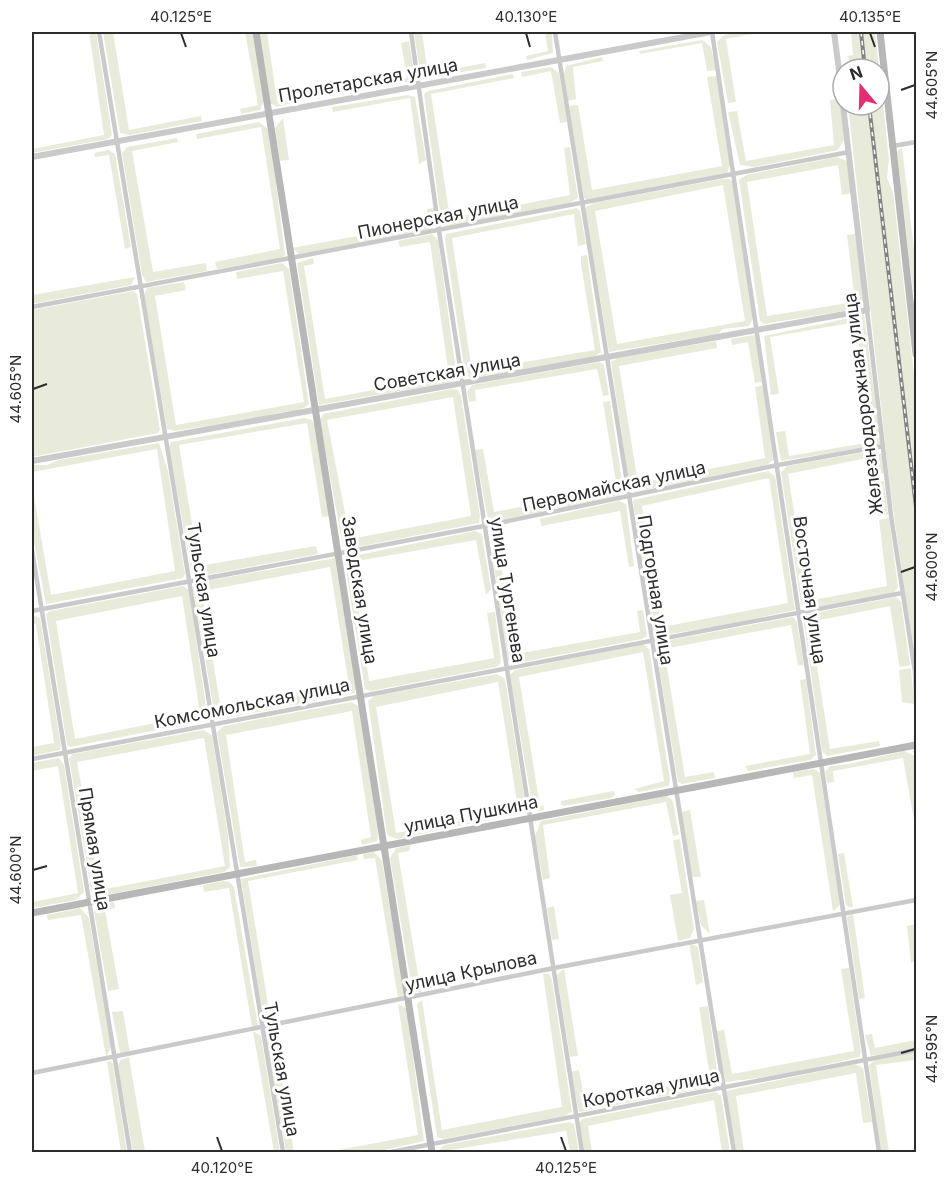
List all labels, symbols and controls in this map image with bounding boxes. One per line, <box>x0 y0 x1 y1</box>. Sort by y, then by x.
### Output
text: 40.125°E <box>150 7 212 26</box>
text: 40.130°E <box>495 7 557 26</box>
text: 40.135°E <box>839 7 901 26</box>
text: 44.605°N <box>922 51 941 119</box>
street label: Пролетарская улица <box>277 54 459 106</box>
north arrow <box>831 57 891 117</box>
text: N <box>847 61 865 84</box>
street label: Пионерская улица <box>356 191 520 243</box>
street label: Железнодорожная улица <box>839 292 887 516</box>
street label: Советская улица <box>372 349 522 395</box>
text: 44.605°N <box>6 355 25 423</box>
street label: Первомайская улица <box>520 456 708 516</box>
street label: Подгорная улица <box>634 513 678 667</box>
street label: Заводская улица <box>338 514 382 666</box>
street label: Восточная улица <box>789 515 831 665</box>
street label: улица Тургенева <box>486 516 530 664</box>
street label: Тульская улица <box>183 521 225 659</box>
text: 44.600°N <box>922 532 941 602</box>
street label: Комсомольская улица <box>153 674 351 732</box>
street label: Прямая улица <box>75 786 115 912</box>
street label: улица Пушкина <box>402 791 540 837</box>
text: 44.600°N <box>6 835 25 905</box>
street label: улица Крылова <box>403 947 539 995</box>
street label: Тульская улица <box>260 1000 304 1138</box>
text: 44.595°N <box>922 1015 941 1083</box>
street label: Короткая улица <box>581 1064 721 1112</box>
text: 40.120°E <box>191 1158 253 1177</box>
text: 40.125°E <box>535 1158 597 1177</box>

